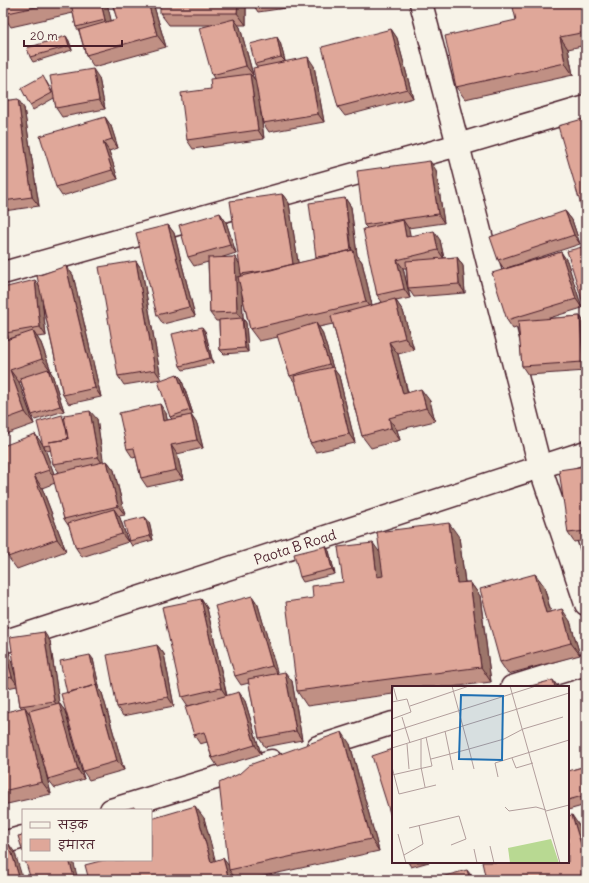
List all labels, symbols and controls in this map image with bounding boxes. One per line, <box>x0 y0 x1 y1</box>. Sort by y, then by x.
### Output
scale bar <box>24 22 122 48</box>
text: 20 m <box>30 28 58 43</box>
street label: Paota B Road <box>252 525 338 569</box>
inset map <box>392 686 569 863</box>
legend <box>22 809 152 861</box>
text: सड़क <box>57 817 89 833</box>
text: इमारत <box>58 837 96 852</box>

